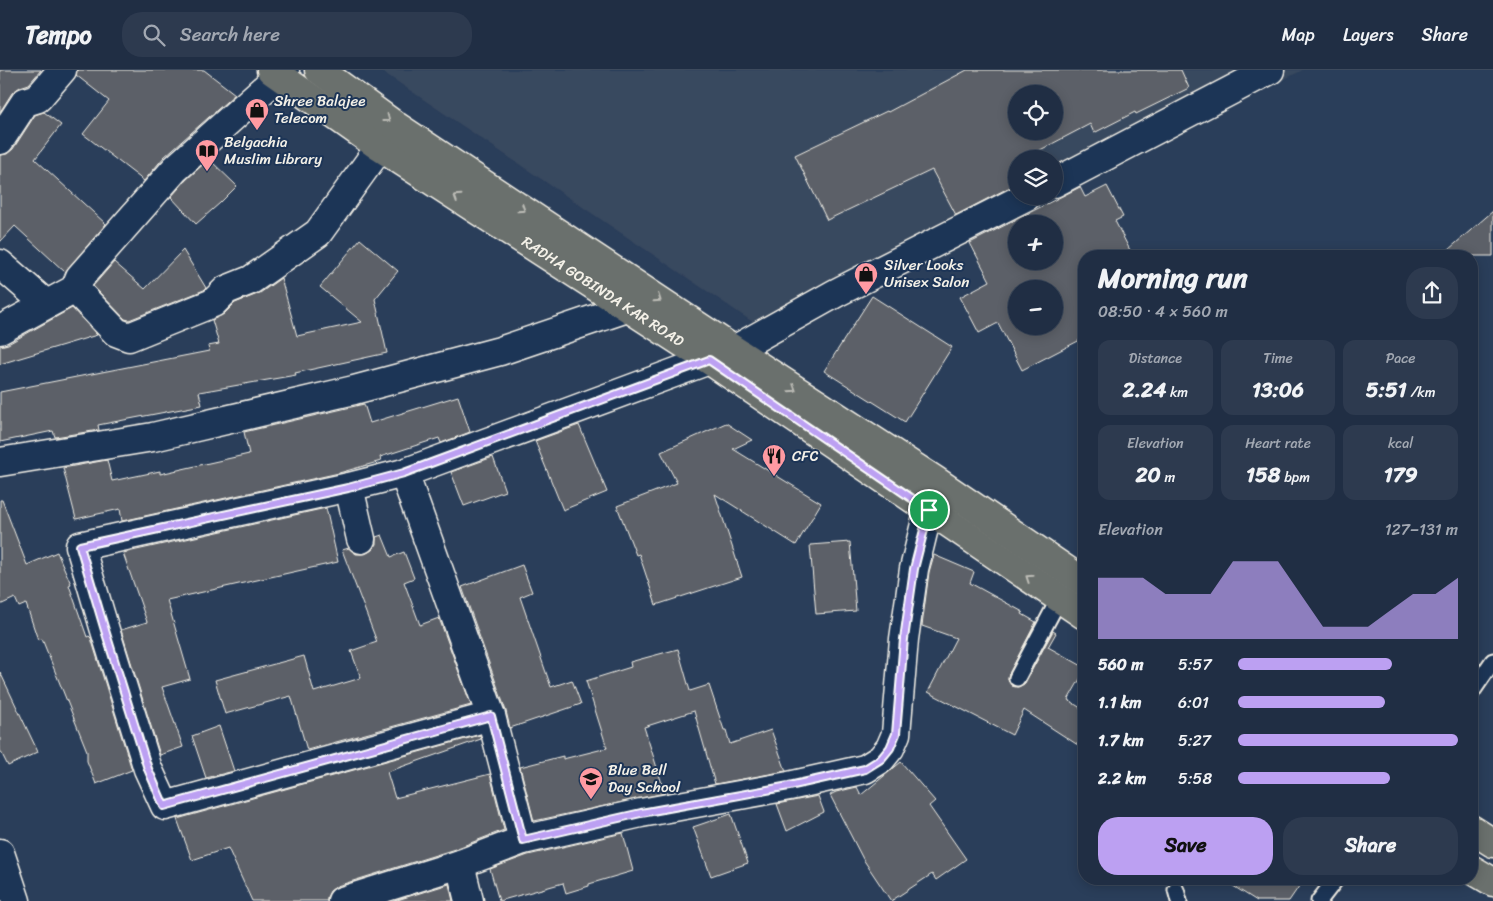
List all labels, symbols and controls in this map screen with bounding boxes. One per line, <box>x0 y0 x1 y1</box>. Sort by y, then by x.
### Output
search box <box>122 12 472 57</box>
text: Tempo <box>25 14 92 56</box>
text: Search here <box>180 18 280 51</box>
text: Map <box>1282 19 1315 51</box>
text: Layers <box>1343 19 1394 51</box>
text: Share <box>1422 19 1468 51</box>
icon: search <box>140 21 168 49</box>
map controls <box>1008 85 1063 335</box>
button: locate <box>1008 85 1063 140</box>
place label: Shree Balajee Telecom <box>274 88 366 131</box>
shop icon: Shree Balajee Telecom <box>244 97 270 131</box>
one-way arrow <box>381 113 391 122</box>
place label: Belgachia Muslim Library <box>224 129 322 172</box>
library icon: Belgachia Muslim Library <box>194 138 220 172</box>
button: layers <box>1008 150 1063 205</box>
one-way arrow <box>453 193 462 203</box>
one-way arrow <box>516 203 526 212</box>
button: + <box>1008 215 1063 270</box>
street label: RADHA GOBINDA KAR ROAD <box>516 229 690 354</box>
place label: Silver Looks Unisex Salon <box>884 252 969 295</box>
text: Morning run <box>1098 253 1248 302</box>
shop icon: Silver Looks Unisex Salon <box>853 261 879 295</box>
button: share <box>1406 267 1458 319</box>
button: − <box>1008 280 1063 335</box>
one-way arrow <box>652 293 661 302</box>
text: 08:50 · 4 × 560 m <box>1098 297 1228 326</box>
text: Distance <box>1129 346 1182 371</box>
text: Time <box>1263 346 1293 371</box>
text: Pace <box>1386 346 1416 371</box>
text: 2.24 <box>1123 371 1166 409</box>
text: 13:06 <box>1252 371 1304 409</box>
text: 5:51 <box>1366 371 1407 409</box>
text: km <box>1166 380 1188 405</box>
text: /km <box>1407 380 1436 405</box>
one-way arrow <box>788 382 797 392</box>
text: Elevation <box>1127 431 1184 456</box>
text: Heart rate <box>1245 431 1311 456</box>
text: kcal <box>1388 431 1413 456</box>
restaurant icon: CFC <box>761 443 787 477</box>
place label: CFC <box>792 443 819 469</box>
text: 20 <box>1135 456 1161 494</box>
text: 158 <box>1246 456 1281 494</box>
text: 179 <box>1384 456 1418 494</box>
text: m <box>1161 465 1175 490</box>
text: bpm <box>1281 465 1310 490</box>
pin <box>908 489 950 531</box>
icon: arrive <box>915 496 943 524</box>
text: Elevation <box>1098 515 1163 544</box>
text: 127–131 m <box>1385 515 1458 544</box>
one-way arrow <box>1025 575 1035 584</box>
text: 560 m <box>1098 650 1143 679</box>
text: 5:57 <box>1178 650 1212 679</box>
text: 1.1 km <box>1098 688 1142 717</box>
text: 6:01 <box>1178 688 1209 717</box>
text: 1.7 km <box>1098 726 1144 755</box>
text: 5:27 <box>1178 726 1211 755</box>
place label: Blue Bell Day School <box>608 757 681 800</box>
text: 2.2 km <box>1098 764 1146 793</box>
text: 5:58 <box>1178 764 1212 793</box>
school or university icon: Blue Bell Day School <box>578 766 604 800</box>
button: Save <box>1098 817 1273 875</box>
button: Share <box>1283 817 1458 875</box>

